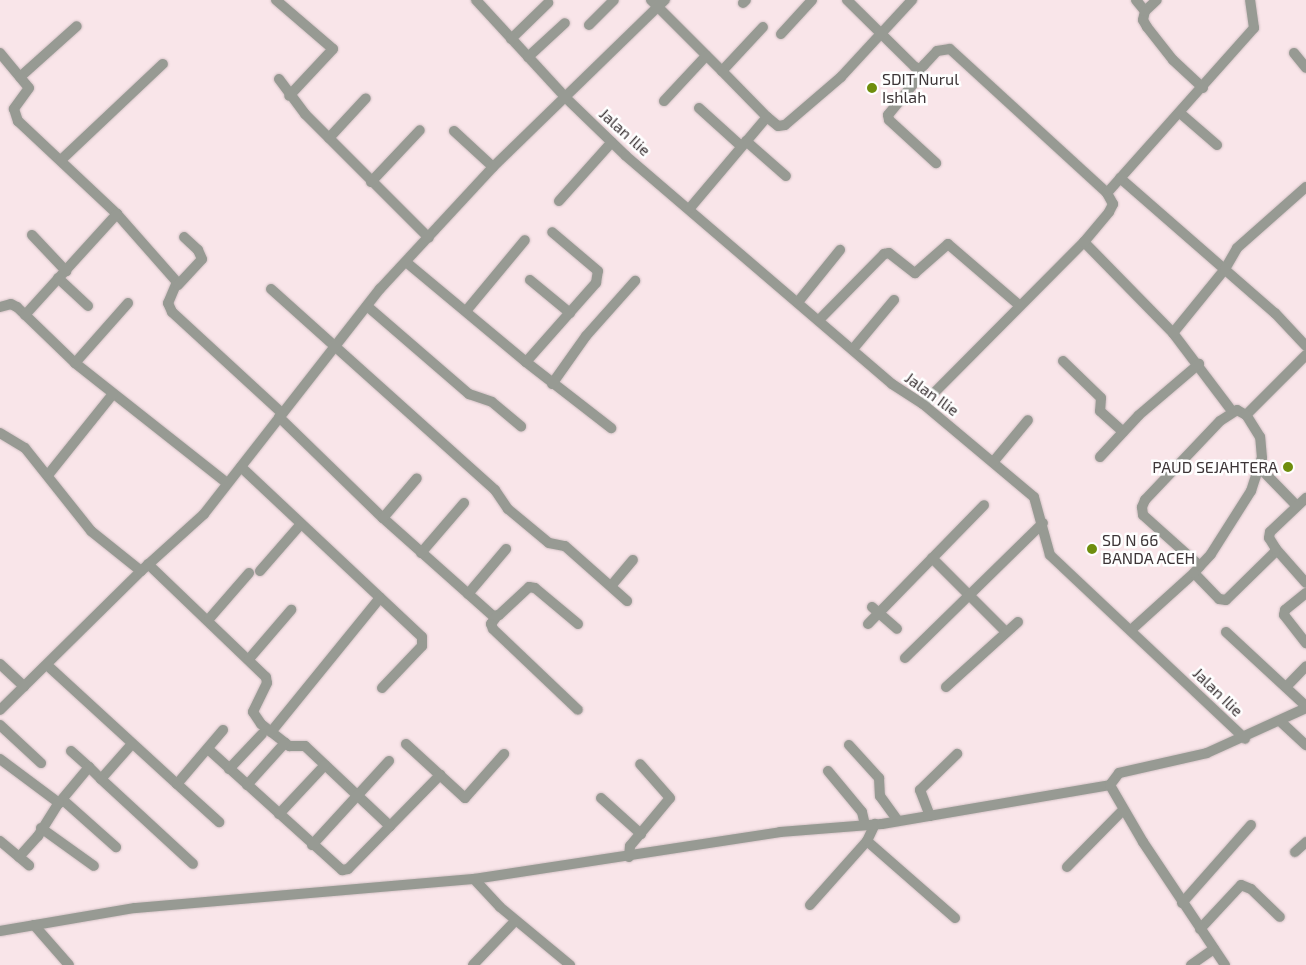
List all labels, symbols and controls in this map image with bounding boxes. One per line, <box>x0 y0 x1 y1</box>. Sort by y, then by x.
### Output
place label: SDIT Nurul Ishlah <box>882 69 959 107</box>
marker: SDIT Nurul Ishlah <box>866 82 878 94</box>
street label: Jalan Ilie <box>595 104 655 160</box>
street label: Jalan Ilie <box>901 368 963 420</box>
place label: PAUD SEJAHTERA <box>1152 457 1278 477</box>
marker: PAUD SEJAHTERA <box>1282 461 1294 473</box>
place label: SD N 66 BANDA ACEH <box>1102 530 1196 568</box>
marker: SD N 66 BANDA ACEH <box>1086 543 1098 555</box>
street label: Jalan Ilie <box>1189 664 1247 720</box>

